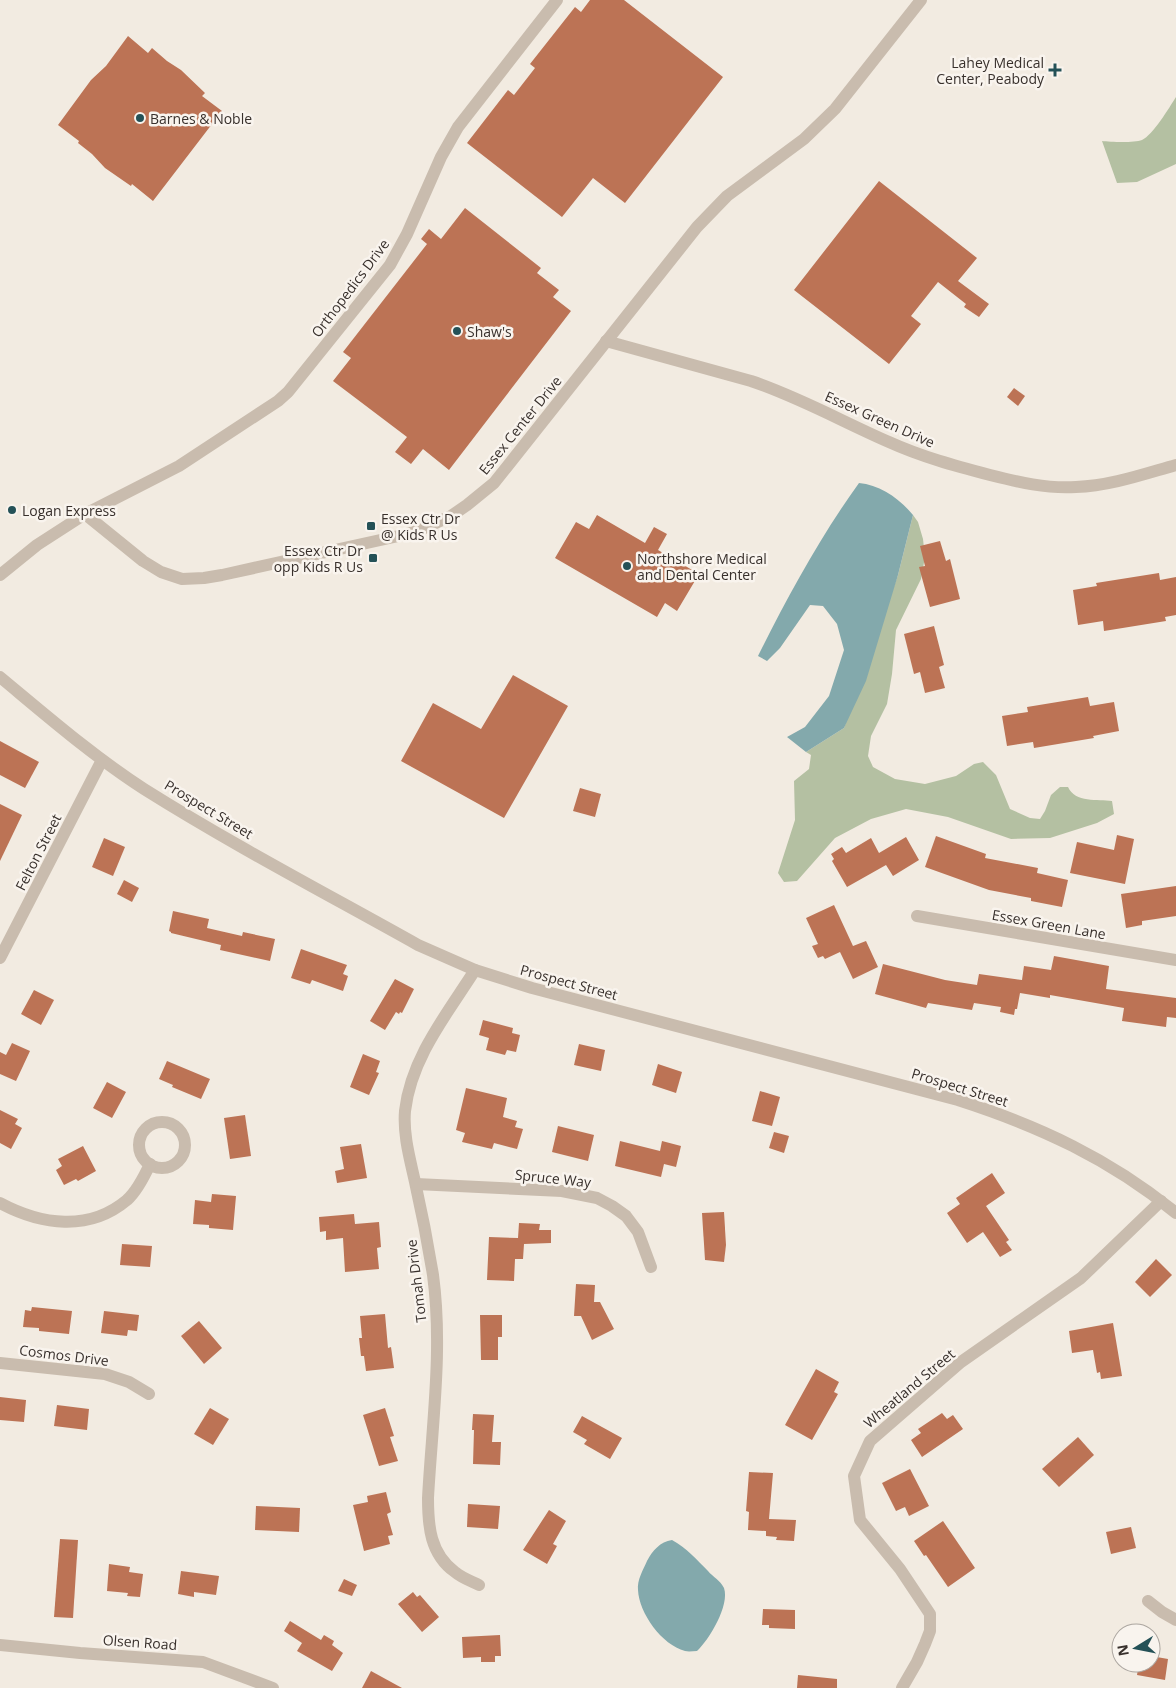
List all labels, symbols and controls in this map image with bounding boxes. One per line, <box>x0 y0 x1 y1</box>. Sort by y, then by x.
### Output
place label: Lahey Medical Center, Peabody <box>936 53 1045 88</box>
marker: Lahey Medical Center, Peabody <box>1048 63 1062 77</box>
place label: Barnes & Noble <box>150 109 252 128</box>
marker: Barnes & Noble <box>134 112 146 124</box>
street label: Orthopedics Drive <box>307 235 393 341</box>
place label: Shaw's <box>467 322 512 341</box>
marker: Shaw's <box>451 325 463 337</box>
street label: Essex Center Drive <box>474 372 566 478</box>
street label: Essex Green Drive <box>822 386 938 452</box>
place label: Logan Express <box>22 501 116 520</box>
marker: Logan Express <box>6 504 18 516</box>
place label: Essex Ctr Dr @ Kids R Us <box>381 509 460 544</box>
marker: Essex Ctr Dr @ Kids R Us <box>365 520 377 532</box>
place label: Essex Ctr Dr opp Kids R Us <box>274 541 363 576</box>
place label: Northshore Medical and Dental Center <box>637 549 767 584</box>
marker: Essex Ctr Dr opp Kids R Us <box>367 552 379 564</box>
marker: Northshore Medical and Dental Center <box>621 560 633 572</box>
street label: Prospect Street <box>161 775 257 843</box>
street label: Felton Street <box>11 811 65 893</box>
street label: Essex Green Lane <box>991 905 1108 943</box>
street label: Prospect Street <box>518 960 620 1004</box>
street label: Prospect Street <box>909 1063 1011 1111</box>
street label: Spruce Way <box>514 1165 593 1192</box>
street label: Tomah Drive <box>401 1238 431 1324</box>
street label: Cosmos Drive <box>18 1340 110 1370</box>
street label: Wheatland Street <box>859 1344 959 1432</box>
north arrow <box>1111 1623 1161 1673</box>
street label: Olsen Road <box>102 1630 178 1654</box>
text: N <box>1112 1643 1133 1658</box>

